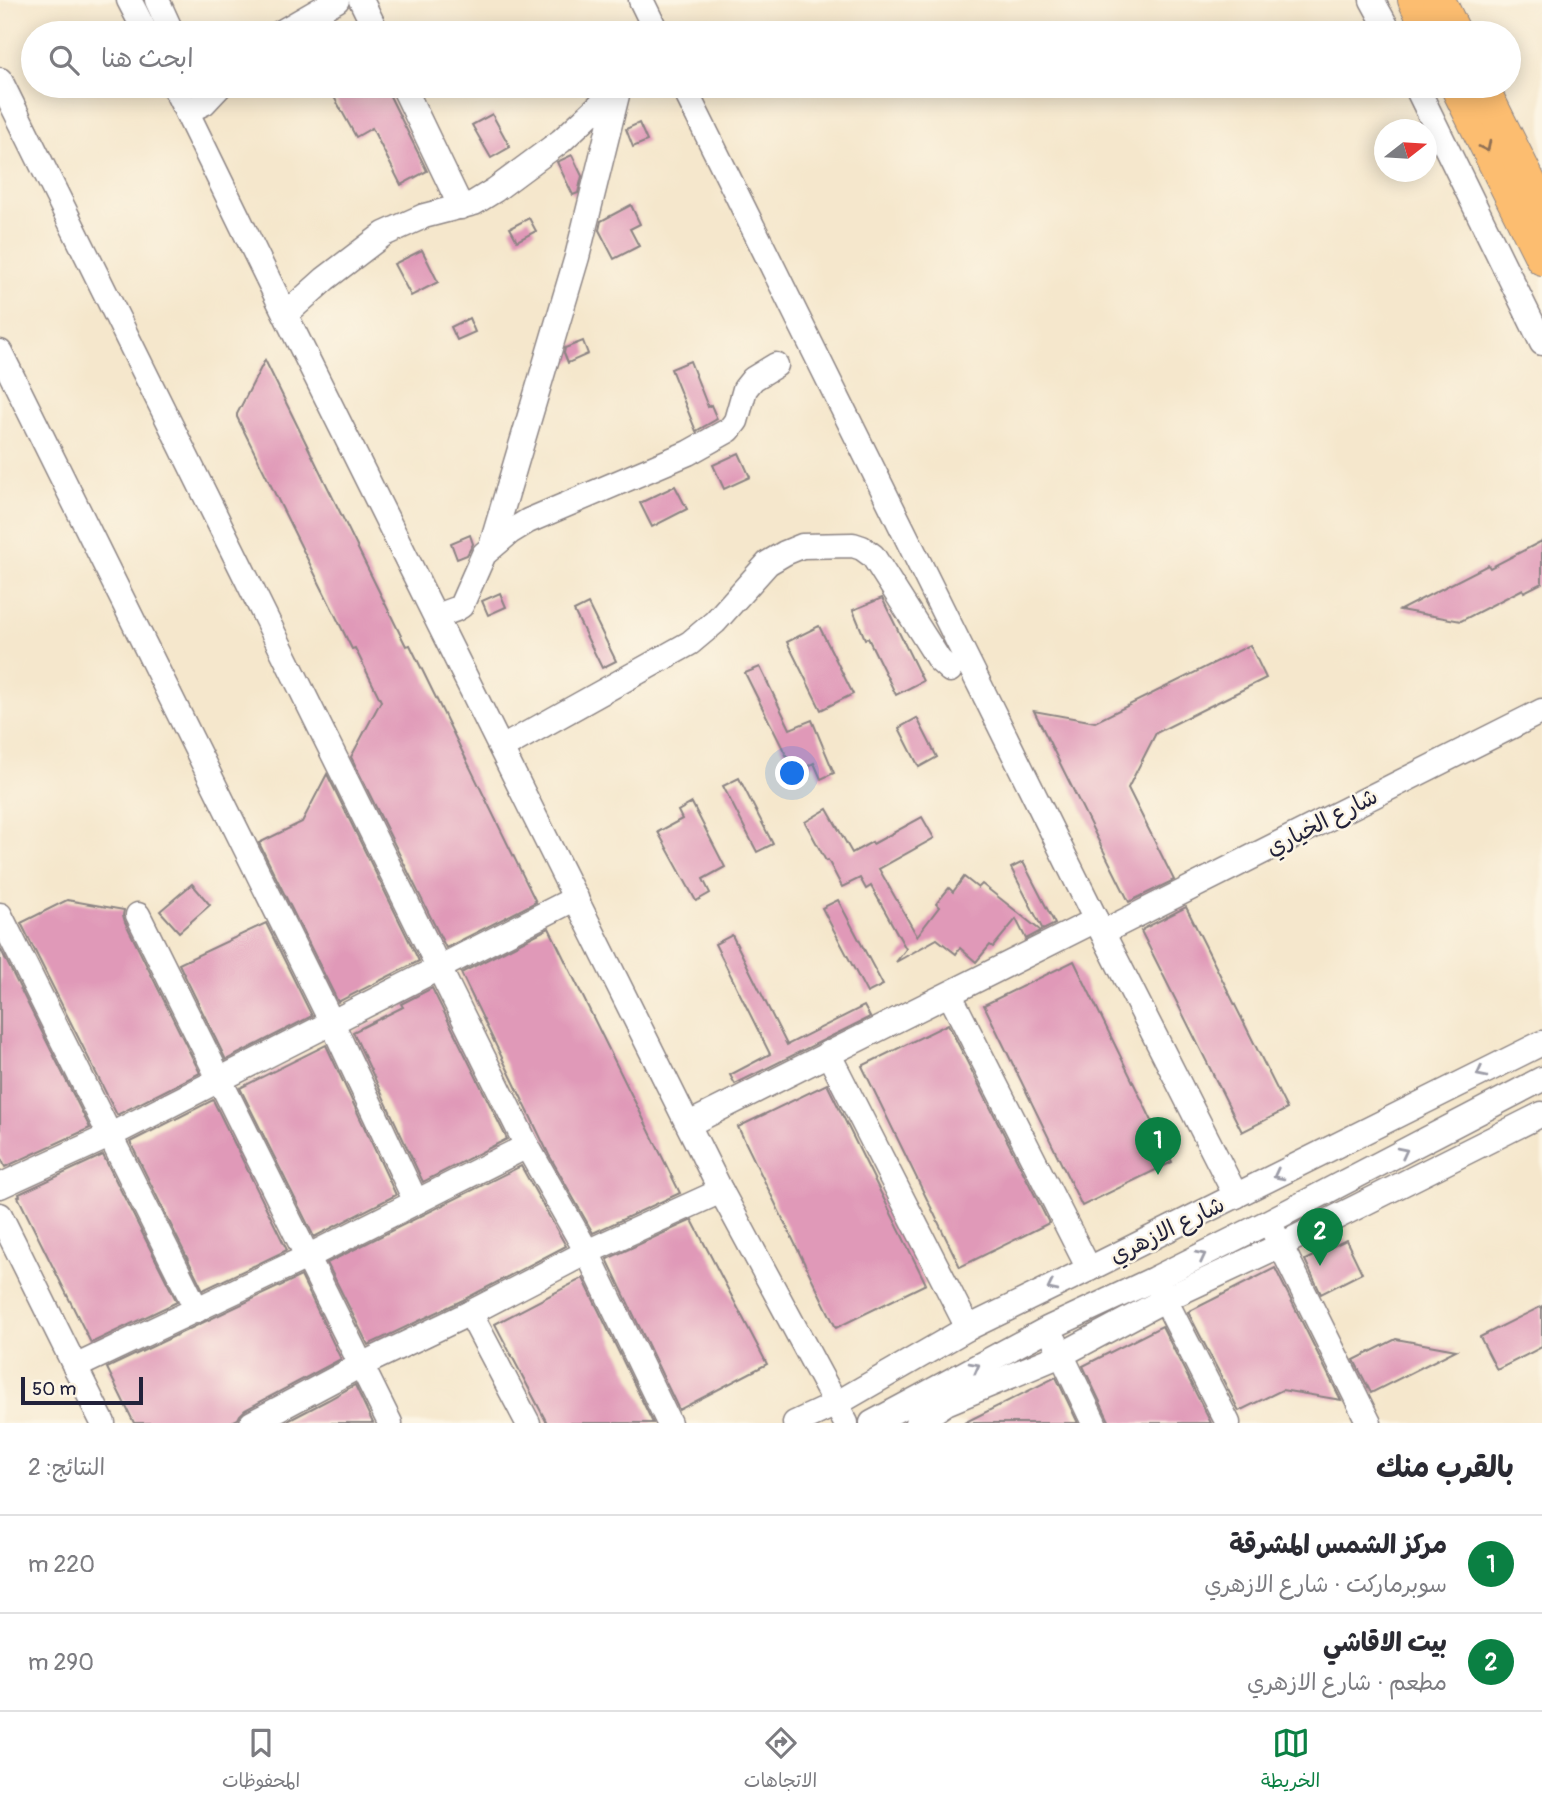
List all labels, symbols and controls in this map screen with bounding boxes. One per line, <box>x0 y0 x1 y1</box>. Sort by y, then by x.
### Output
search box <box>21 21 1521 98</box>
icon: search <box>45 41 83 79</box>
text: ابحث هنا <box>101 43 194 75</box>
north arrow <box>1374 119 1437 182</box>
one-way arrow <box>1478 140 1492 152</box>
your location <box>775 756 809 790</box>
street label: شارع الخياري <box>1261 782 1384 864</box>
one-way arrow <box>1476 1065 1488 1079</box>
pin: 1 <box>1135 1117 1181 1175</box>
one-way arrow <box>1396 1146 1408 1160</box>
one-way arrow <box>1273 1167 1285 1181</box>
street label: شارع الازهري <box>1105 1190 1230 1272</box>
pin: 2 <box>1297 1208 1343 1266</box>
one-way arrow <box>1194 1250 1206 1264</box>
one-way arrow <box>1047 1279 1059 1293</box>
one-way arrow <box>968 1362 980 1376</box>
scale bar <box>21 1374 144 1406</box>
text: 50 m <box>32 1377 76 1401</box>
text: بالقرب منك <box>1376 1449 1514 1486</box>
text: النتائج: 2 <box>28 1453 105 1482</box>
text: مركز الشمس المشرقة <box>1229 1529 1447 1561</box>
text: 220 m <box>28 1550 95 1579</box>
text: 1 <box>1487 1550 1496 1579</box>
text: سوبرماركت · شارع الازهري <box>1204 1570 1447 1599</box>
text: بيت الاقاشي <box>1323 1627 1447 1659</box>
text: 290 m <box>28 1648 94 1677</box>
text: 2 <box>1485 1648 1497 1677</box>
text: مطعم · شارع الازهري <box>1247 1668 1447 1697</box>
tab: المحفوظات <box>222 1724 300 1797</box>
tab: الاتجاهات <box>744 1724 817 1797</box>
tab: الخريطة <box>1261 1724 1320 1797</box>

